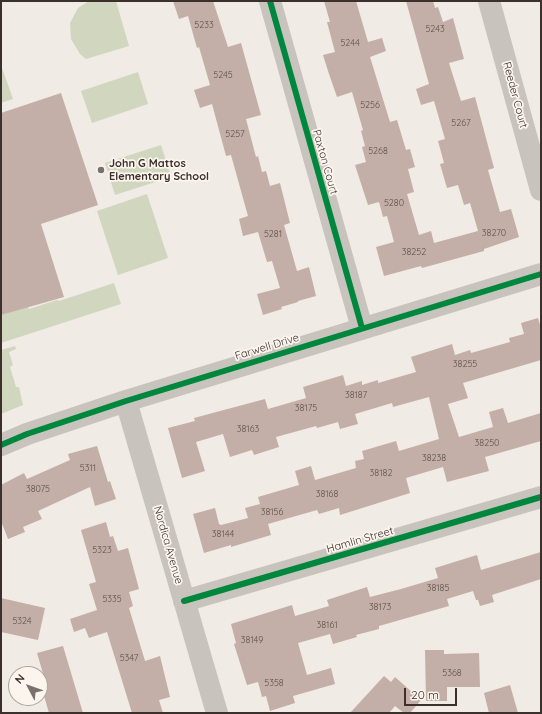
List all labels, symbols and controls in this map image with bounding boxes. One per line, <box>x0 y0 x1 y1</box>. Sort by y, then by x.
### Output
house number: 5233 <box>194 20 214 30</box>
house number: 5243 <box>425 24 445 34</box>
house number: 5244 <box>340 38 360 48</box>
street label: Reeder Court <box>500 60 530 130</box>
house number: 5245 <box>213 70 233 80</box>
house number: 5256 <box>360 100 380 110</box>
house number: 5267 <box>451 118 471 128</box>
street label: Paxton Court <box>309 128 341 196</box>
house number: 5257 <box>225 129 245 139</box>
house number: 5268 <box>368 146 388 156</box>
place label: John G Mattos Elementary School <box>109 157 209 183</box>
marker: John G Mattos Elementary School <box>96 165 106 175</box>
house number: 5280 <box>384 198 404 208</box>
house number: 38270 <box>482 228 506 238</box>
house number: 5281 <box>264 229 282 239</box>
house number: 38252 <box>402 247 426 257</box>
street label: Farwell Drive <box>233 331 301 363</box>
house number: 38255 <box>453 359 477 369</box>
house number: 38187 <box>345 390 367 400</box>
house number: 38175 <box>295 403 317 413</box>
house number: 38163 <box>237 424 259 434</box>
house number: 38250 <box>475 438 499 448</box>
house number: 38238 <box>422 453 446 463</box>
house number: 5311 <box>80 463 96 473</box>
house number: 38182 <box>370 468 392 478</box>
house number: 38075 <box>26 484 50 494</box>
house number: 38168 <box>316 489 338 499</box>
street label: Nordica Avenue <box>151 504 185 586</box>
house number: 38156 <box>261 507 283 517</box>
street label: Hamlin Street <box>325 524 395 556</box>
house number: 38144 <box>212 529 234 539</box>
house number: 5323 <box>92 545 112 555</box>
house number: 38185 <box>427 583 449 593</box>
house number: 5335 <box>102 594 122 604</box>
house number: 38173 <box>369 602 391 612</box>
house number: 5324 <box>12 616 32 626</box>
house number: 38161 <box>316 620 338 630</box>
house number: 38149 <box>241 635 263 645</box>
house number: 5347 <box>120 653 138 663</box>
north arrow <box>8 666 48 706</box>
house number: 5368 <box>442 668 462 678</box>
text: N <box>12 671 28 686</box>
house number: 5358 <box>264 678 284 688</box>
scale bar <box>406 680 459 706</box>
text: 20 m <box>411 687 439 702</box>

